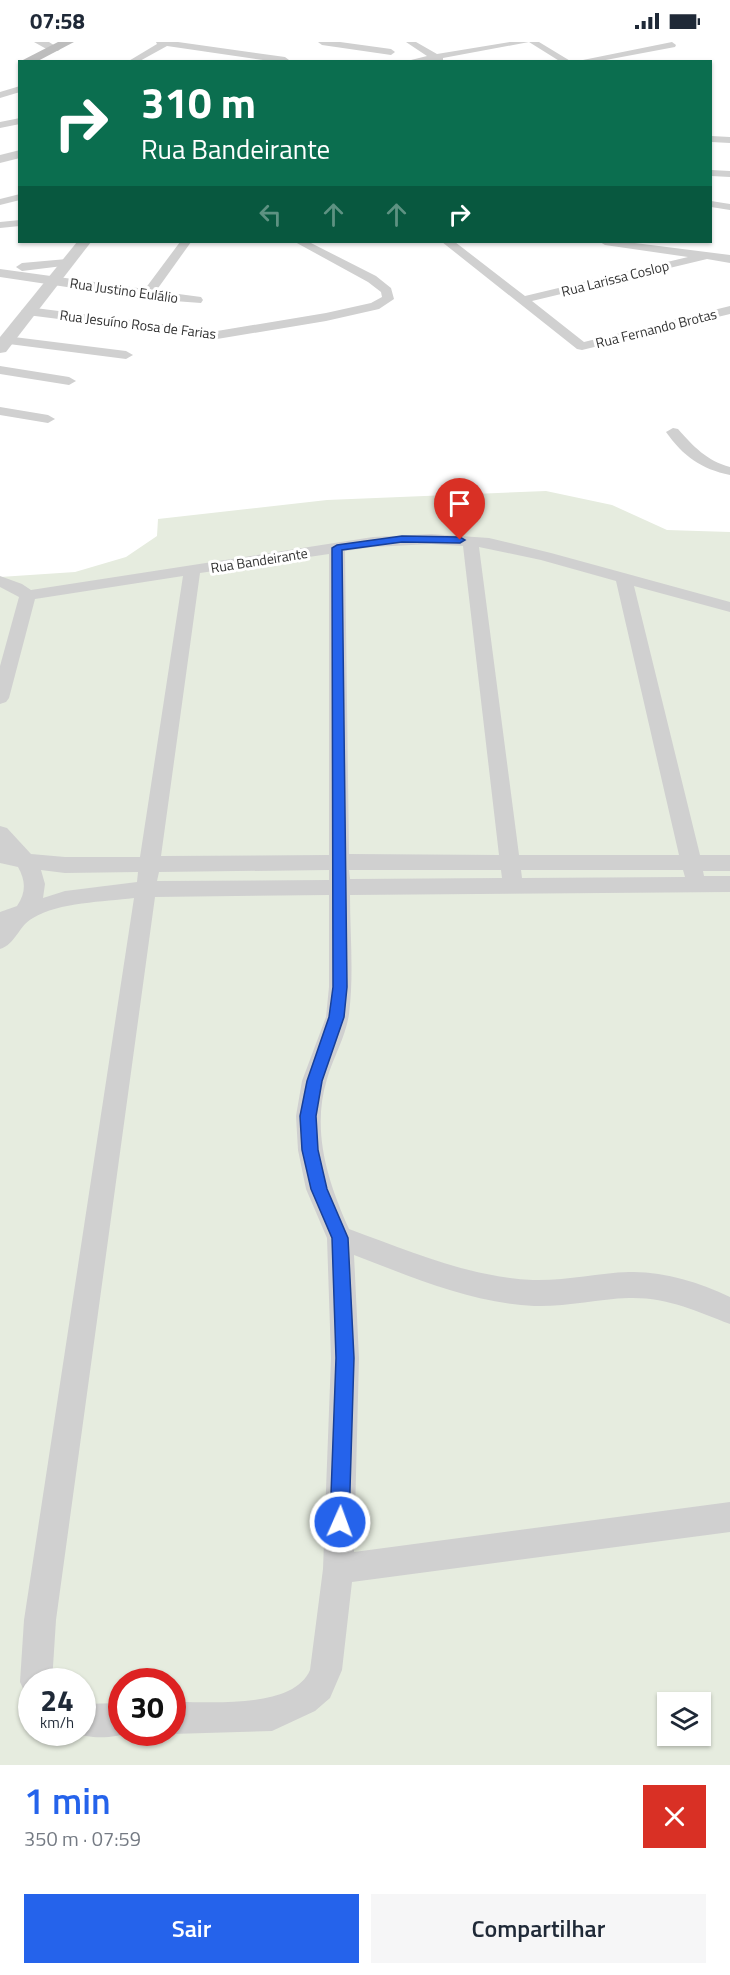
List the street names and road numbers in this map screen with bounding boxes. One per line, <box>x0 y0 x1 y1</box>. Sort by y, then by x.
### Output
street label: Rua Larissa Coslop <box>559 254 671 302</box>
street label: Rua Justino Eulálio <box>69 272 179 308</box>
street label: Rua Fernando Brotas <box>593 303 719 353</box>
street label: Rua Jesuíno Rosa de Farias <box>59 304 217 344</box>
street label: Rua Bandeirante <box>209 542 309 578</box>

